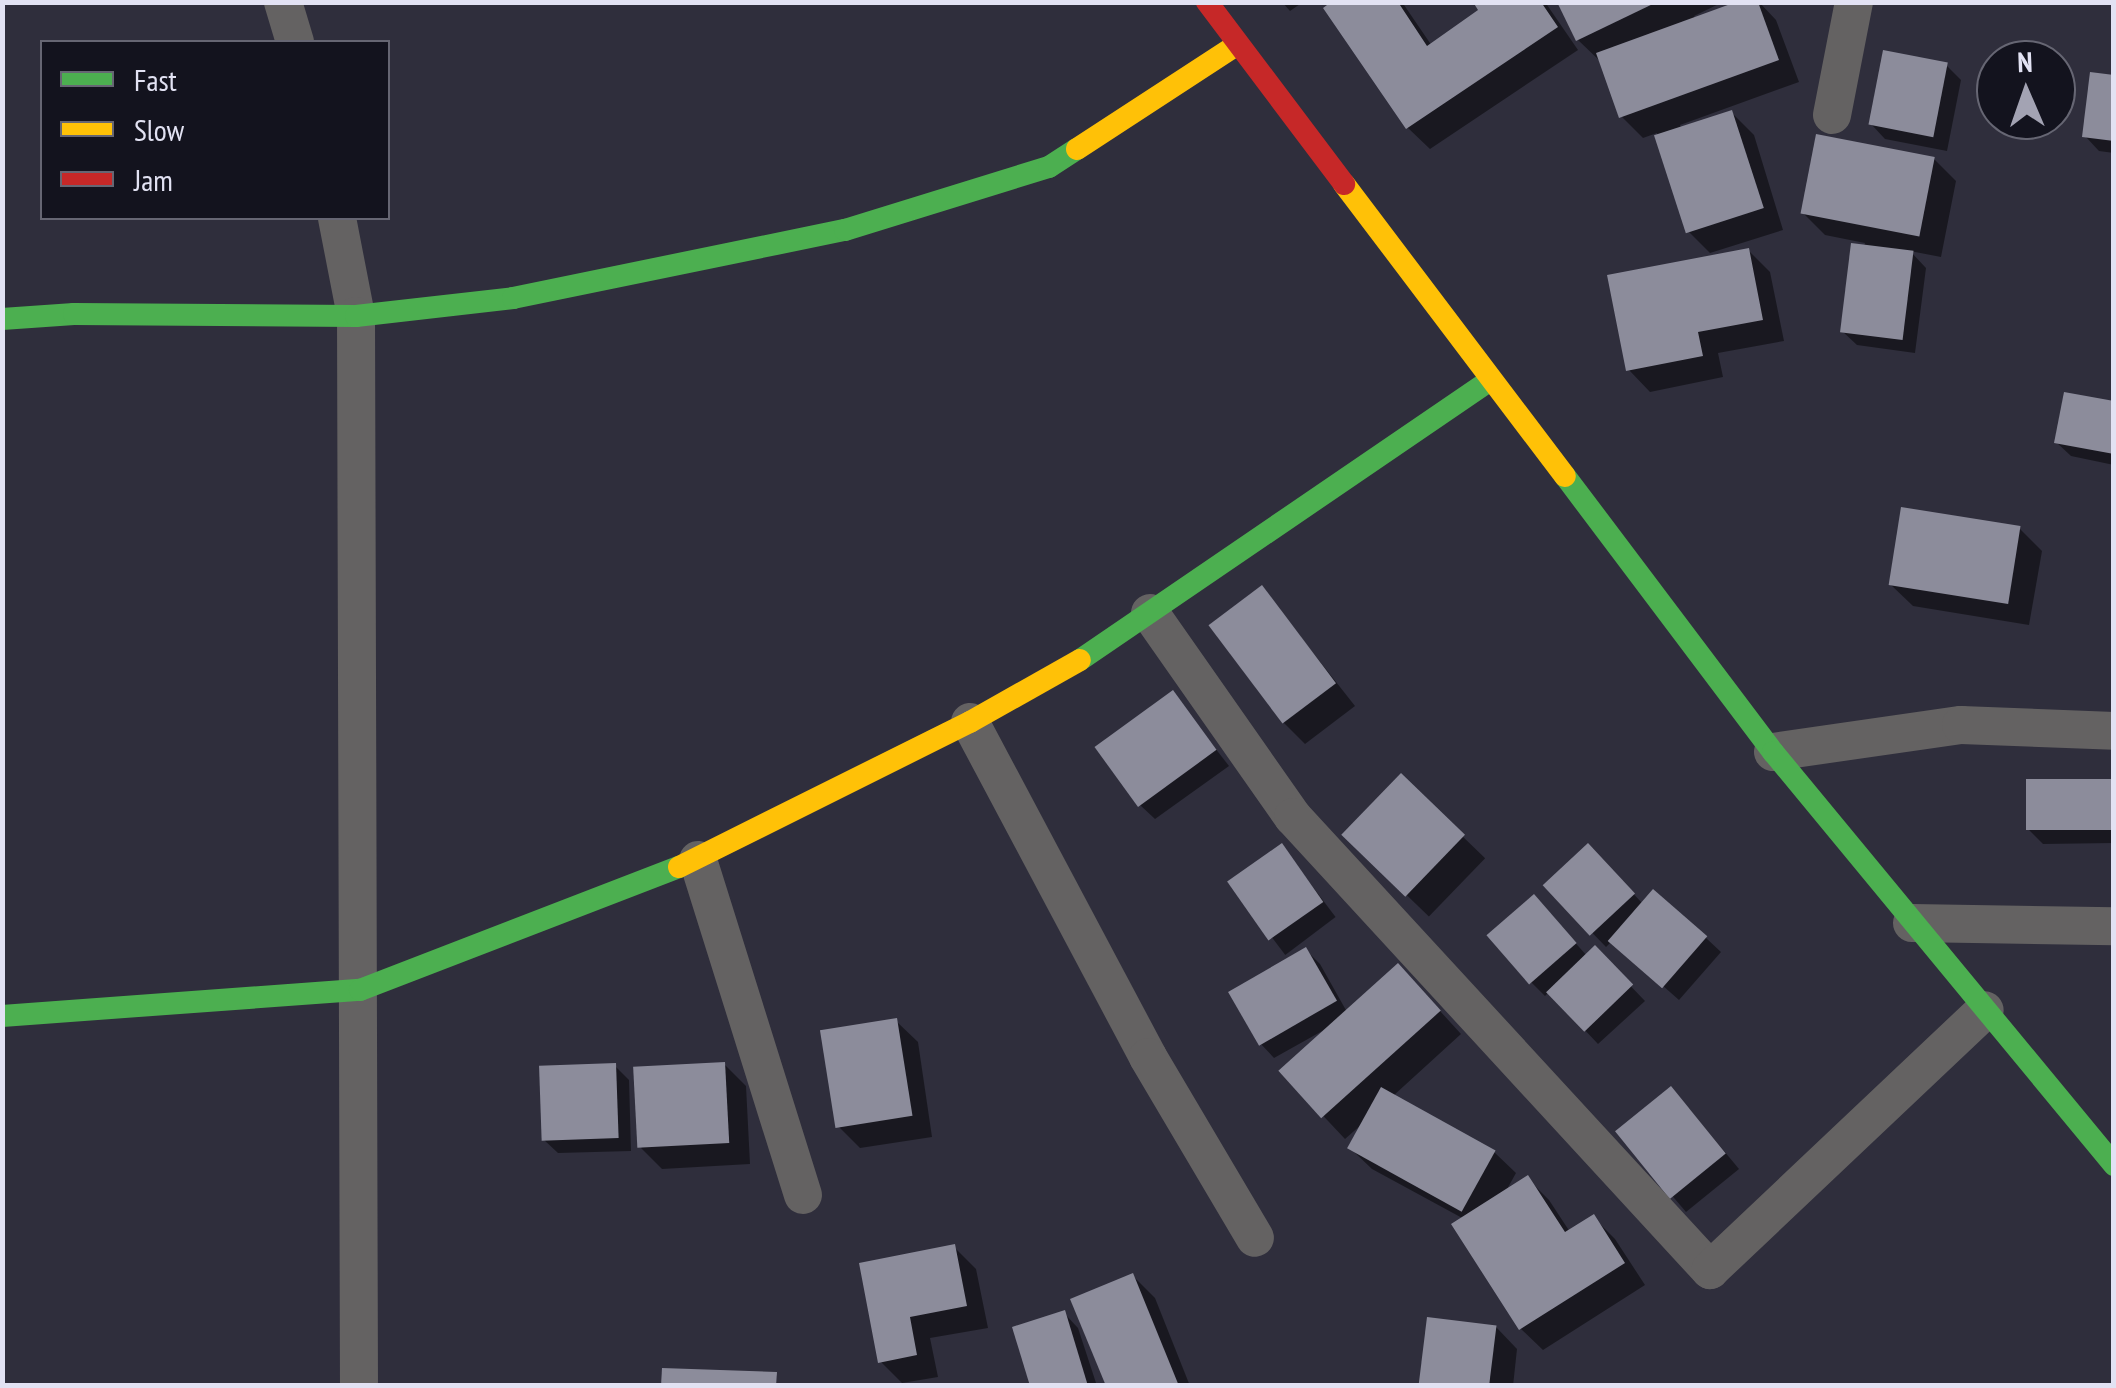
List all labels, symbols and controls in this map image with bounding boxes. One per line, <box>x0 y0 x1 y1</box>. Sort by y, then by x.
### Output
legend <box>40 40 390 220</box>
north arrow <box>1976 40 2076 140</box>
text: N <box>2017 43 2033 80</box>
text: Fast <box>134 60 177 99</box>
text: Slow <box>134 110 184 149</box>
text: Jam <box>134 160 173 199</box>

